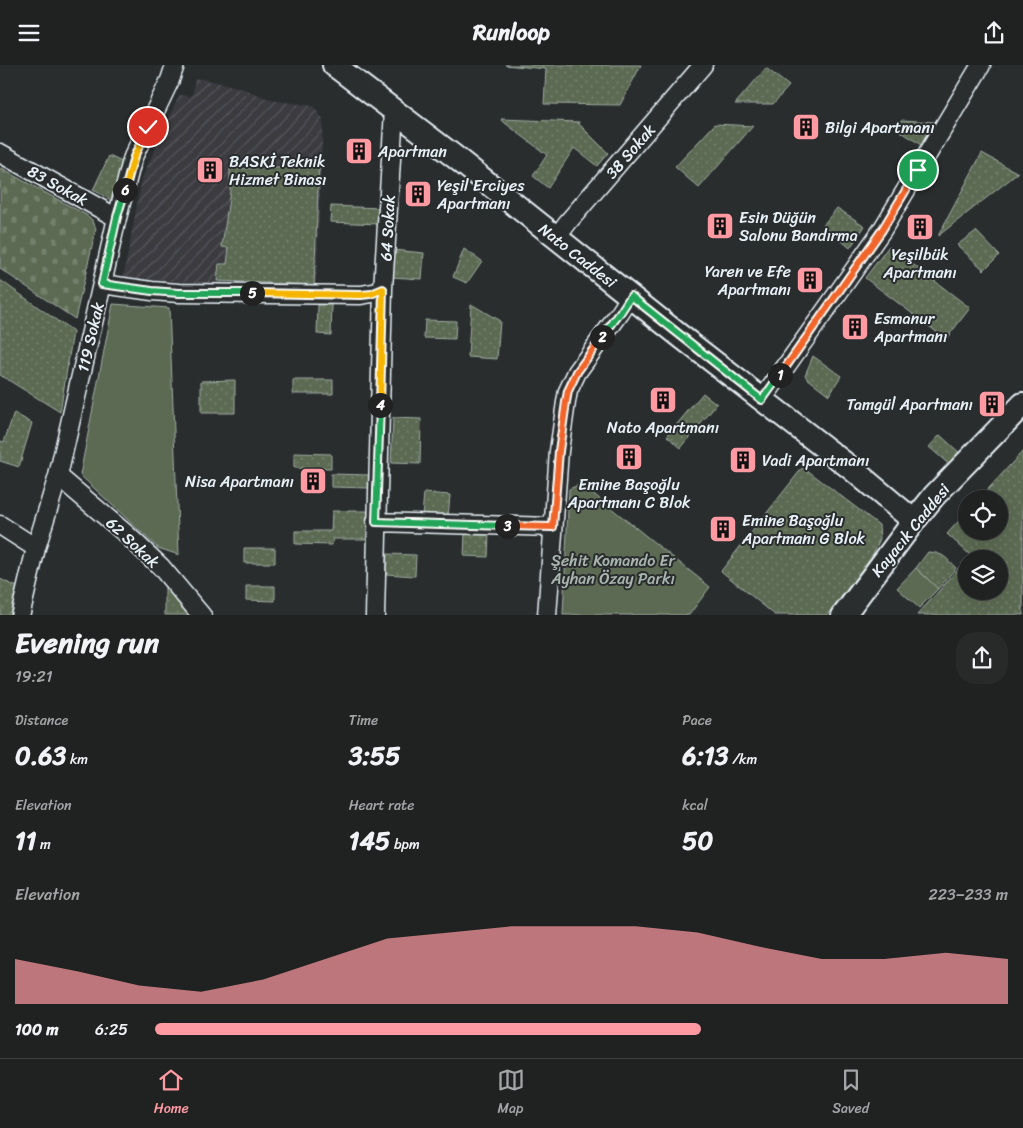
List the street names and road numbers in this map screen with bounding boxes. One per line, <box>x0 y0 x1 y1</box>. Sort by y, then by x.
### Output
street label: 38 Sokak <box>598 117 663 186</box>
street label: 83 Sokak <box>22 157 94 214</box>
street label: 64 Sokak <box>371 194 404 262</box>
street label: Nato Caddesi <box>532 215 624 296</box>
street label: 119 Sokak <box>68 299 113 375</box>
street label: Kayacık Caddesi <box>863 476 958 584</box>
street label: 62 Sokak <box>99 509 167 576</box>

